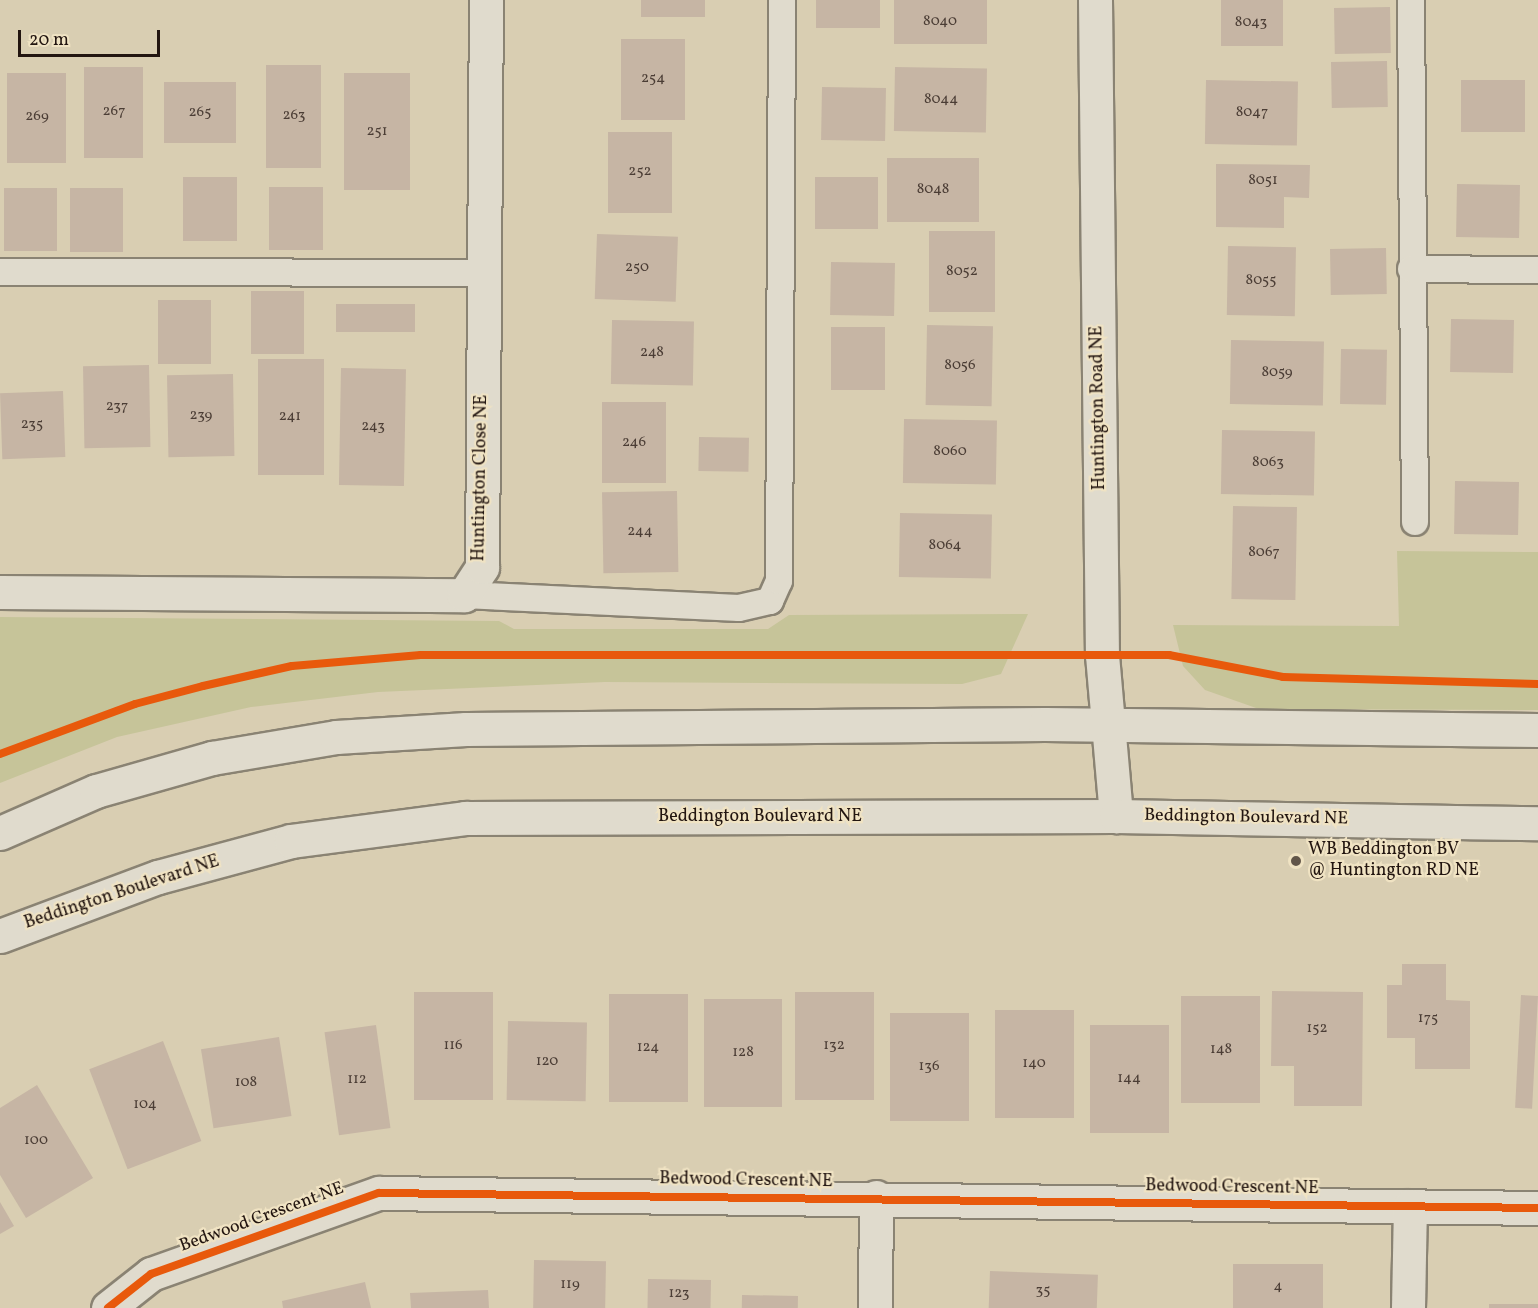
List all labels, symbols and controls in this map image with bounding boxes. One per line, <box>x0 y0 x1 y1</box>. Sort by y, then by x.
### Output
house number: 8040 <box>923 13 957 31</box>
house number: 8043 <box>1235 14 1267 32</box>
scale bar <box>21 18 164 56</box>
text: 20 m <box>29 28 69 53</box>
house number: 254 <box>641 70 665 88</box>
house number: 8044 <box>924 91 958 109</box>
house number: 267 <box>103 103 125 121</box>
house number: 265 <box>189 104 211 122</box>
house number: 8047 <box>1236 104 1268 122</box>
house number: 263 <box>282 107 306 125</box>
house number: 269 <box>25 108 49 126</box>
house number: 251 <box>366 123 388 141</box>
house number: 252 <box>628 163 652 181</box>
house number: 8051 <box>1248 172 1278 190</box>
house number: 8048 <box>917 181 949 199</box>
house number: 250 <box>625 259 649 277</box>
house number: 8052 <box>946 263 978 281</box>
house number: 8055 <box>1246 272 1276 290</box>
street label: Huntington Road NE <box>1087 326 1111 490</box>
house number: 248 <box>640 344 664 362</box>
house number: 8056 <box>944 357 976 375</box>
house number: 8059 <box>1261 364 1293 382</box>
street label: Huntington Close NE <box>469 394 493 562</box>
house number: 237 <box>106 398 128 416</box>
house number: 239 <box>190 407 212 425</box>
house number: 241 <box>279 408 301 426</box>
house number: 235 <box>21 416 43 434</box>
house number: 243 <box>361 418 385 436</box>
house number: 246 <box>622 434 646 452</box>
house number: 8060 <box>933 443 967 461</box>
house number: 8063 <box>1252 454 1284 472</box>
house number: 244 <box>627 523 653 541</box>
house number: 8064 <box>929 537 961 555</box>
house number: 8067 <box>1248 544 1280 562</box>
street label: Beddington Boulevard NE <box>1144 805 1348 831</box>
street label: Beddington Boulevard NE <box>658 806 862 828</box>
place label: WB Beddington BV @ Huntington RD NE <box>1308 840 1479 882</box>
street label: Beddington Boulevard NE <box>22 851 222 935</box>
marker: WB Beddington BV @ Huntington RD NE <box>1289 854 1303 868</box>
house number: 175 <box>1418 1010 1438 1028</box>
house number: 152 <box>1306 1020 1328 1038</box>
house number: 116 <box>443 1037 463 1055</box>
house number: 132 <box>823 1037 845 1055</box>
house number: 124 <box>637 1039 659 1057</box>
house number: 148 <box>1210 1041 1232 1059</box>
house number: 128 <box>732 1044 754 1062</box>
house number: 120 <box>536 1053 558 1071</box>
house number: 140 <box>1022 1055 1046 1073</box>
house number: 136 <box>918 1058 940 1076</box>
house number: 144 <box>1117 1070 1141 1088</box>
house number: 112 <box>347 1071 367 1089</box>
house number: 108 <box>235 1074 257 1092</box>
house number: 104 <box>133 1096 157 1114</box>
house number: 100 <box>24 1132 48 1150</box>
street label: Bedwood Crescent NE <box>659 1169 833 1193</box>
street label: Bedwood Crescent NE <box>1145 1176 1319 1200</box>
street label: Bedwood Crescent NE <box>177 1178 347 1258</box>
house number: 119 <box>560 1276 580 1294</box>
house number: 4 <box>1274 1278 1282 1296</box>
house number: 35 <box>1036 1282 1050 1300</box>
house number: 123 <box>668 1285 690 1303</box>

